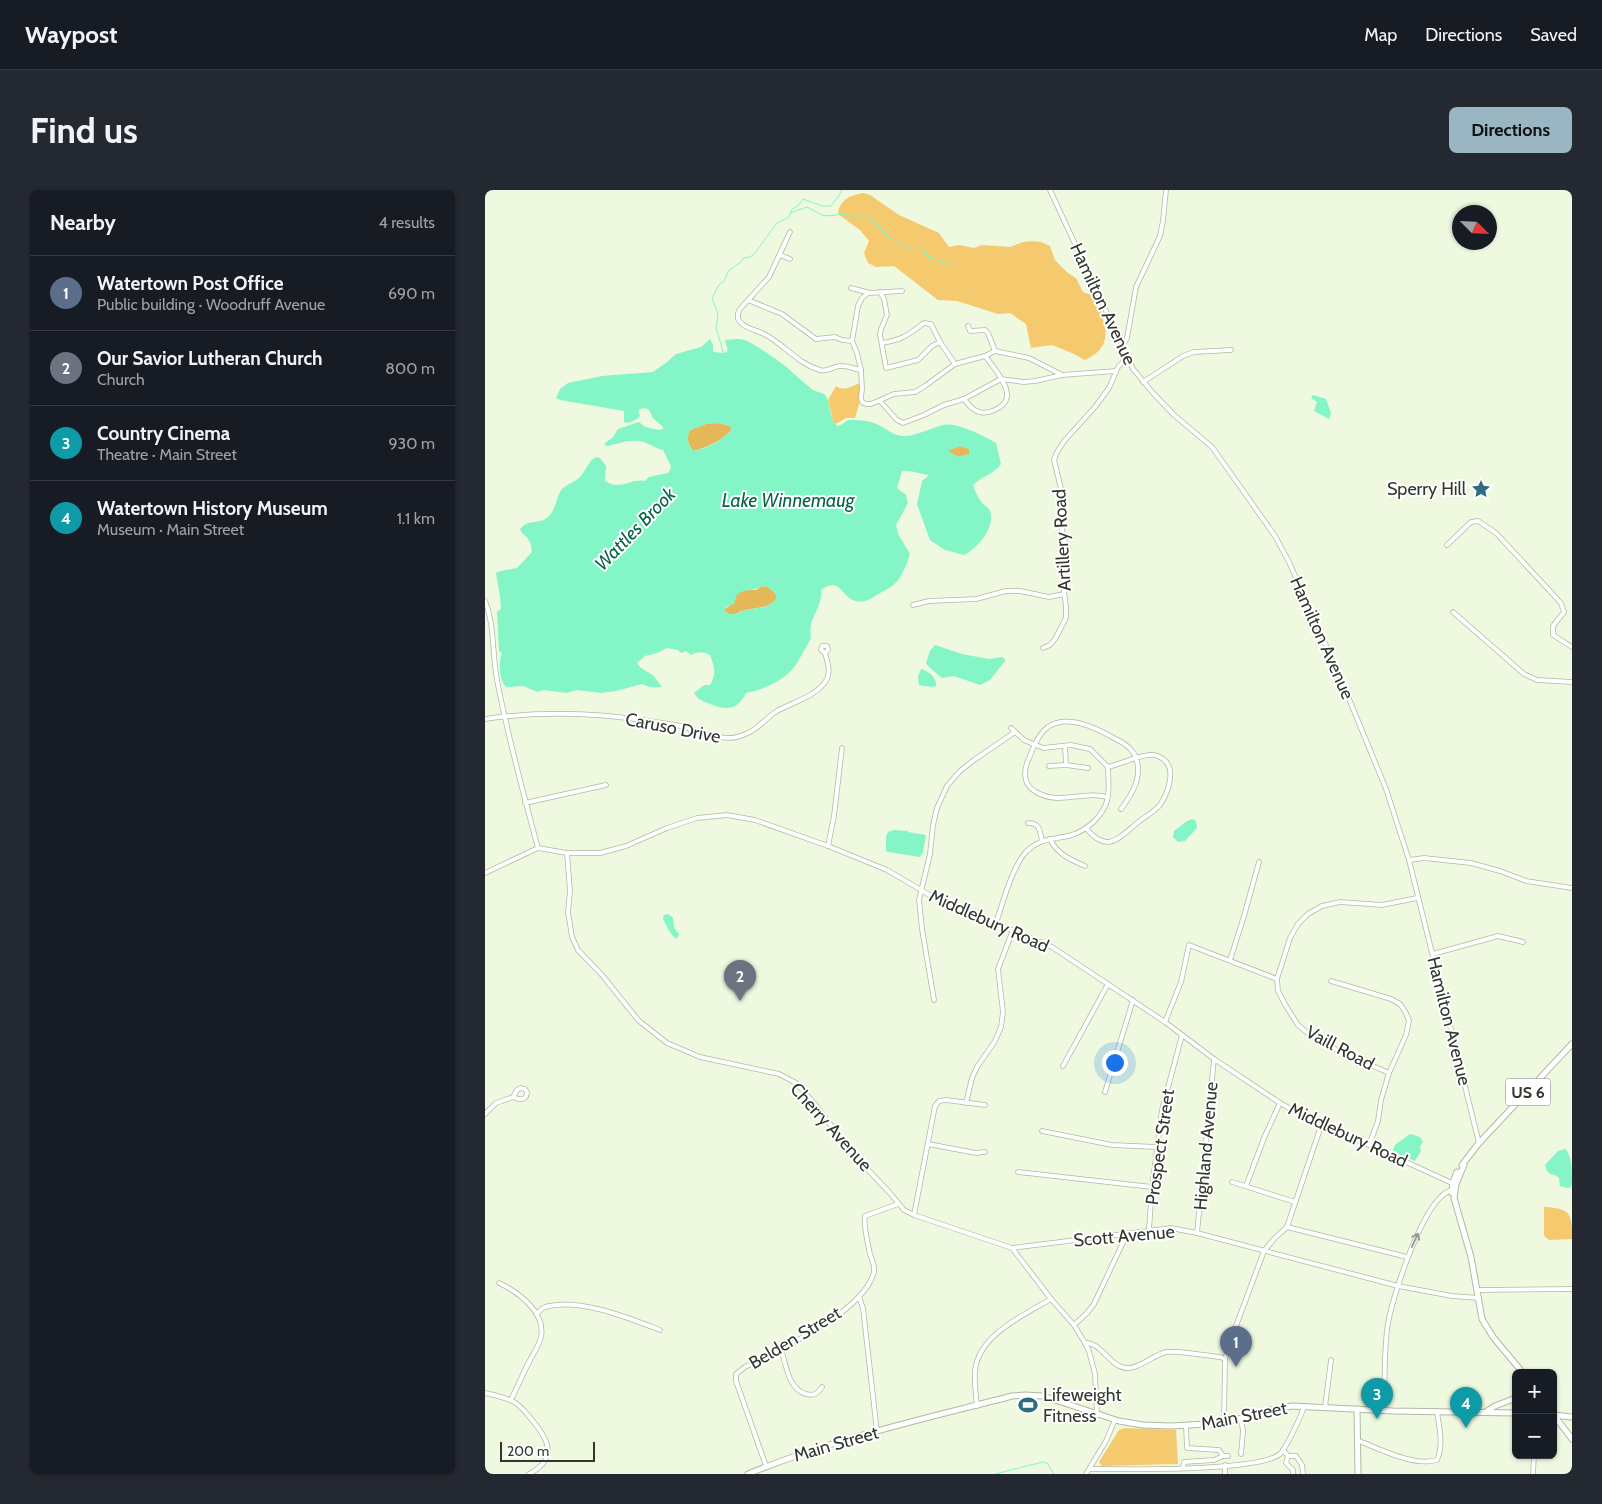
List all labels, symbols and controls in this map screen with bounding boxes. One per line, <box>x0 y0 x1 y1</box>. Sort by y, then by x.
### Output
text: Waypost <box>25 20 117 49</box>
text: Map <box>1364 24 1397 46</box>
text: Directions <box>1425 24 1502 46</box>
text: Saved <box>1530 24 1577 46</box>
button: Directions <box>1449 107 1572 153</box>
text: Find us <box>30 109 138 152</box>
north arrow <box>1452 205 1497 250</box>
text: Nearby <box>50 210 116 235</box>
text: 4 results <box>378 213 435 232</box>
street label: Hamilton Avenue <box>1065 240 1141 368</box>
text: Watertown Post Office <box>97 272 284 295</box>
text: 1 <box>63 284 69 303</box>
text: 690 m <box>388 284 435 303</box>
text: Public building · Woodruff Avenue <box>97 295 325 314</box>
text: Our Savior Lutheran Church <box>97 347 323 370</box>
text: 2 <box>62 359 70 378</box>
text: 800 m <box>385 359 435 378</box>
text: Church <box>97 370 145 389</box>
text: Country Cinema <box>97 422 230 445</box>
text: 3 <box>62 434 70 453</box>
text: 930 m <box>388 434 435 453</box>
text: Theatre · Main Street <box>97 445 237 464</box>
place label: Sperry Hill <box>1387 478 1467 500</box>
place icon: Sperry Hill <box>1470 478 1492 500</box>
water label: Wattles Brook <box>590 482 681 575</box>
street label: Artillery Road <box>1048 488 1076 592</box>
water label: Lake Winnemaug <box>722 489 856 512</box>
text: Watertown History Museum <box>97 497 328 520</box>
text: 4 <box>61 509 71 528</box>
text: 1.1 km <box>397 509 435 528</box>
text: Museum · Main Street <box>97 520 244 539</box>
street label: Hamilton Avenue <box>1285 573 1359 703</box>
street label: Caruso Drive <box>623 708 723 748</box>
street label: Middlebury Road <box>926 885 1052 957</box>
street label: Hamilton Avenue <box>1422 954 1476 1088</box>
pin: 2 <box>724 960 756 1001</box>
street label: Vaill Road <box>1302 1021 1378 1075</box>
your location <box>1102 1050 1128 1076</box>
street label: Cherry Avenue <box>785 1078 877 1176</box>
road number: US 6 <box>1505 1079 1551 1106</box>
street label: Highland Avenue <box>1189 1081 1223 1211</box>
street label: Prospect Street <box>1141 1088 1179 1206</box>
street label: Middlebury Road <box>1285 1098 1411 1172</box>
street label: Scott Avenue <box>1072 1221 1176 1251</box>
one-way arrow <box>1410 1233 1420 1248</box>
street label: Belden Street <box>745 1302 845 1374</box>
pin: 1 <box>1220 1326 1252 1367</box>
map controls <box>1512 1369 1557 1459</box>
button: + <box>1512 1369 1557 1414</box>
pin: 3 <box>1361 1378 1393 1419</box>
place label: Lifeweight Fitness <box>1043 1384 1121 1427</box>
pin: 4 <box>1450 1387 1482 1428</box>
sports icon: Lifeweight Fitness <box>1017 1394 1039 1416</box>
street label: Main Street <box>1199 1397 1289 1435</box>
button: − <box>1512 1414 1557 1459</box>
street label: Main Street <box>791 1421 881 1467</box>
scale bar <box>500 1439 595 1462</box>
text: 200 m <box>507 1442 549 1460</box>

